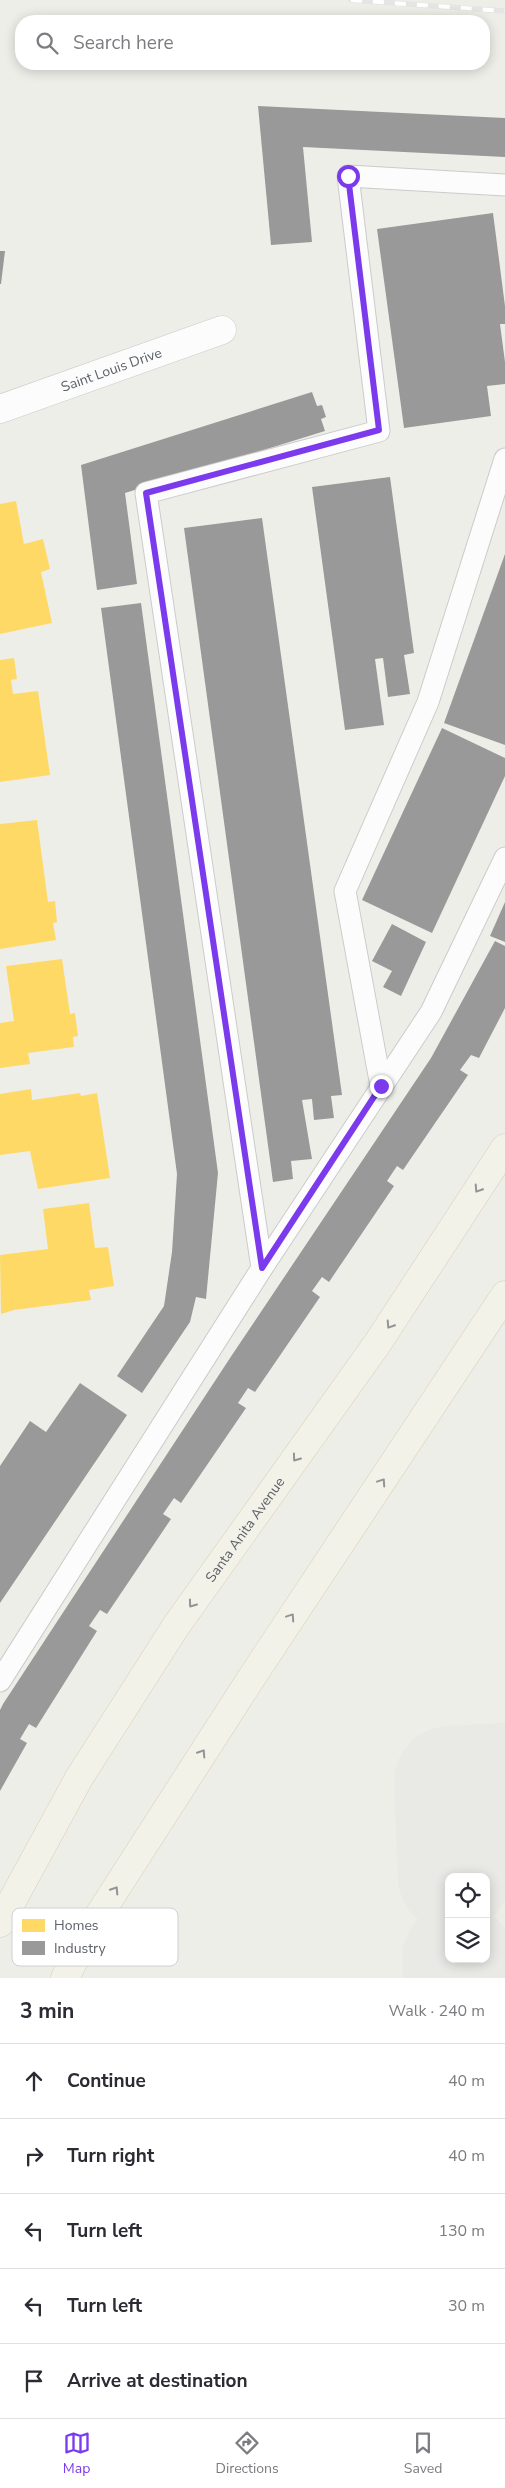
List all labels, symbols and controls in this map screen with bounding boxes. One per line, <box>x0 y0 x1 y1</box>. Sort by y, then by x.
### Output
search box <box>15 15 490 70</box>
icon: search <box>33 29 61 57</box>
text: Search here <box>73 30 174 56</box>
route start <box>337 165 360 188</box>
street label: Saint Louis Drive <box>58 343 164 397</box>
route end <box>370 1075 393 1098</box>
one-way arrow <box>475 1183 485 1192</box>
one-way arrow <box>386 1319 396 1328</box>
one-way arrow <box>293 1452 302 1461</box>
street label: Santa Anita Avenue <box>201 1473 289 1586</box>
one-way arrow <box>376 1478 385 1488</box>
one-way arrow <box>189 1598 197 1607</box>
one-way arrow <box>285 1614 295 1623</box>
one-way arrow <box>196 1750 206 1759</box>
map controls <box>445 1873 490 1963</box>
button: locate <box>445 1873 490 1918</box>
one-way arrow <box>108 1886 118 1895</box>
legend <box>12 1908 178 1966</box>
text: Homes <box>54 1916 99 1935</box>
button: layers <box>445 1918 490 1963</box>
text: Industry <box>54 1939 107 1958</box>
text: 3 min <box>20 1997 74 2025</box>
text: Walk · 240 m <box>389 2000 485 2022</box>
icon: ahead <box>20 2067 48 2095</box>
text: Continue <box>67 2068 146 2094</box>
text: 40 m <box>448 2070 485 2092</box>
icon: right <box>20 2142 48 2170</box>
text: Turn right <box>67 2143 154 2169</box>
text: 40 m <box>448 2145 485 2167</box>
icon: left <box>20 2217 48 2245</box>
text: Turn left <box>67 2218 142 2244</box>
text: 130 m <box>438 2220 485 2242</box>
icon: left <box>20 2292 48 2320</box>
text: Turn left <box>67 2293 142 2319</box>
text: 30 m <box>448 2295 485 2317</box>
icon: arrive <box>20 2367 48 2395</box>
text: Arrive at destination <box>67 2368 248 2394</box>
tab: Map <box>63 2429 91 2478</box>
tab: Directions <box>216 2429 279 2478</box>
tab: Saved <box>404 2429 442 2478</box>

